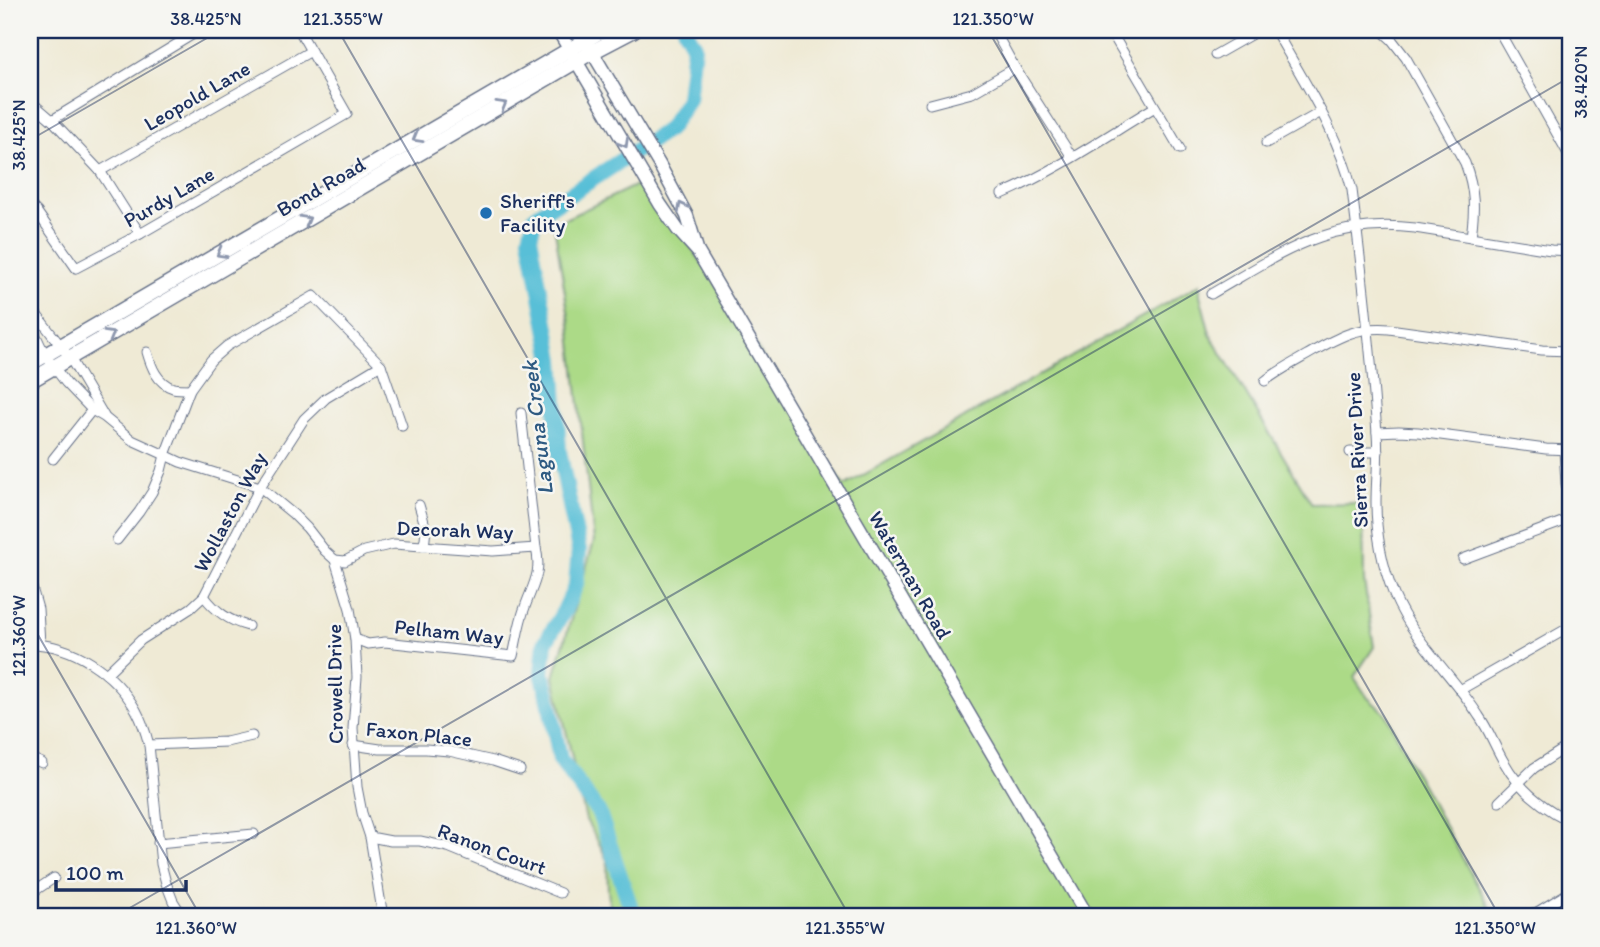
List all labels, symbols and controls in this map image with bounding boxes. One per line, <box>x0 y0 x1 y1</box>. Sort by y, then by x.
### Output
text: 38.425°N <box>170 8 242 30</box>
text: 121.355°W <box>303 8 383 30</box>
text: 121.350°W <box>952 8 1034 30</box>
text: 38.420°N <box>1570 46 1592 118</box>
street label: Leopold Lane <box>139 55 254 136</box>
text: 38.425°N <box>8 99 30 171</box>
one-way arrow <box>495 100 508 113</box>
one-way arrow <box>412 130 425 143</box>
one-way arrow <box>616 136 629 149</box>
street label: Bond Road <box>272 151 370 222</box>
street label: Purdy Lane <box>119 161 219 233</box>
place label: Sheriff's Facility <box>500 188 575 237</box>
one-way arrow <box>676 202 690 214</box>
marker: Sheriff's Facility <box>478 205 494 221</box>
one-way arrow <box>299 215 312 228</box>
one-way arrow <box>215 245 228 258</box>
one-way arrow <box>103 330 115 343</box>
water label: Laguna Creek <box>515 358 559 497</box>
street label: Sierra River Drive <box>1340 371 1373 529</box>
street label: Wollaston Way <box>187 447 272 576</box>
street label: Waterman Road <box>864 506 957 643</box>
street label: Decorah Way <box>396 515 514 544</box>
text: 121.360°W <box>8 595 30 677</box>
street label: Pelham Way <box>393 613 505 650</box>
street label: Crowell Drive <box>321 624 348 744</box>
street label: Faxon Place <box>365 715 473 752</box>
street label: Ranon Court <box>434 817 550 880</box>
scale bar <box>56 849 186 893</box>
text: 100 m <box>66 860 124 885</box>
text: 121.360°W <box>155 917 237 939</box>
text: 121.355°W <box>805 917 885 939</box>
text: 121.350°W <box>1454 917 1536 939</box>

